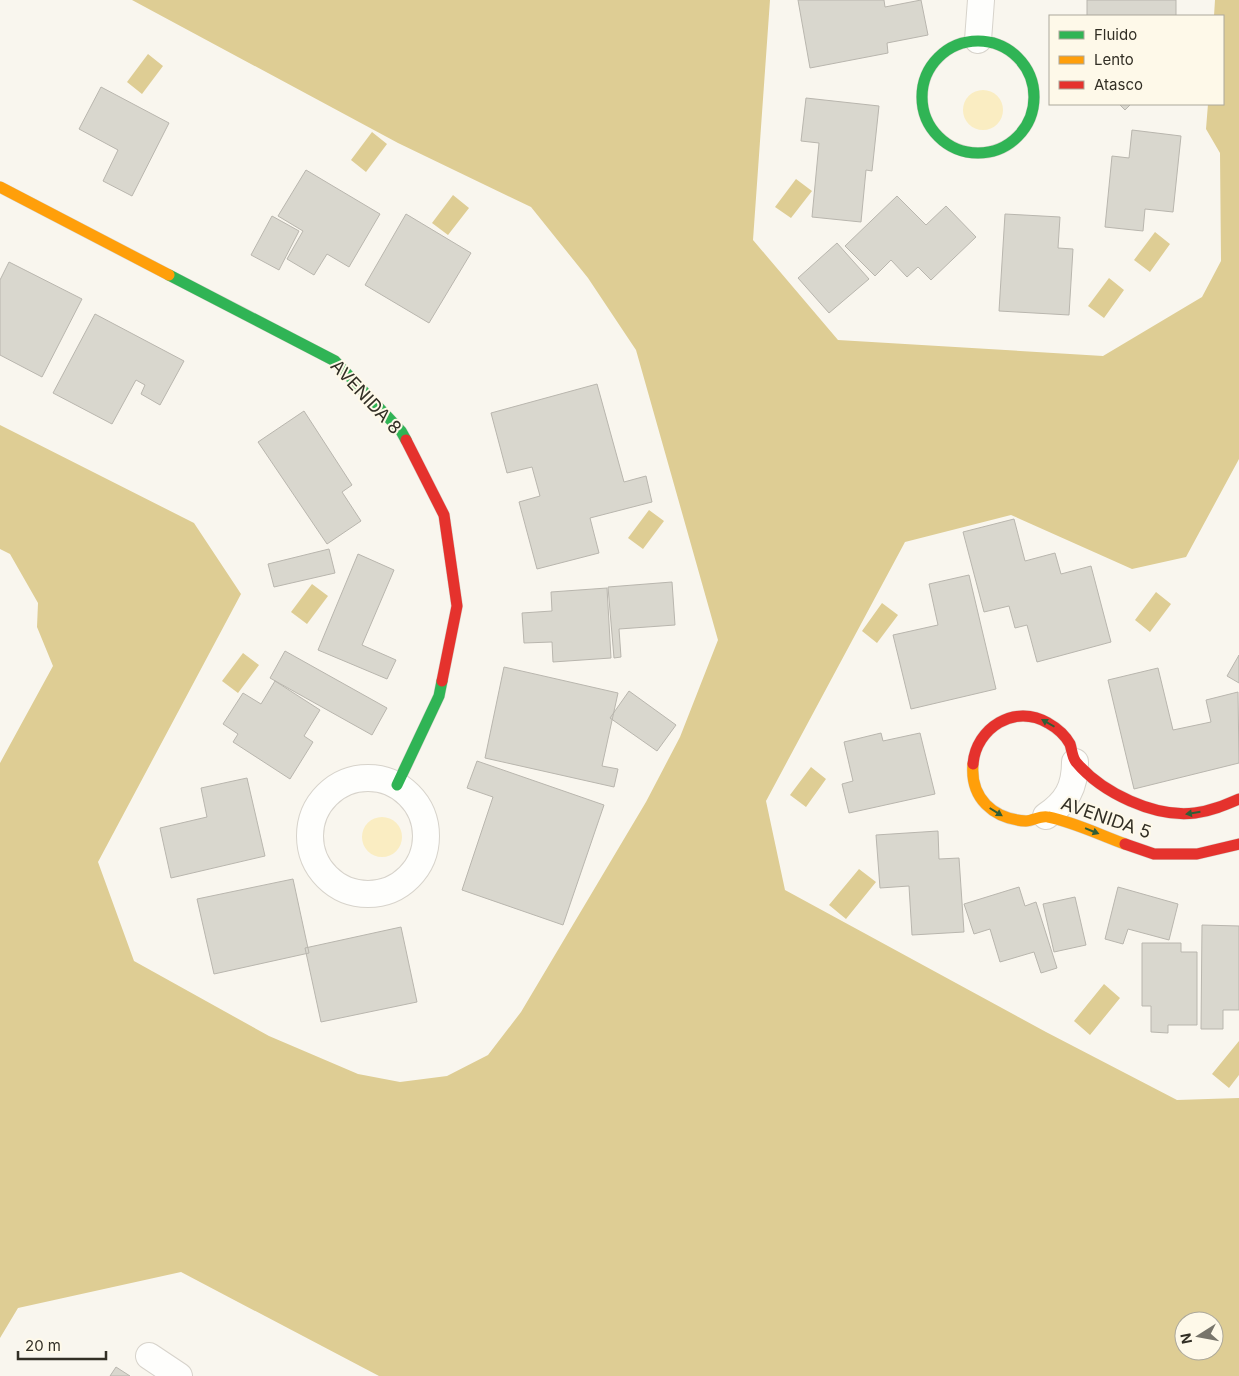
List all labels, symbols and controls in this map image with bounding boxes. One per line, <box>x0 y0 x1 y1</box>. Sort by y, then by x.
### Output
legend <box>1049 15 1224 105</box>
text: Fluido <box>1094 25 1137 44</box>
text: Lento <box>1094 50 1134 69</box>
text: Atasco <box>1094 75 1143 94</box>
street label: AVENIDA 8 <box>327 355 406 438</box>
one-way arrow <box>1042 719 1055 728</box>
street label: AVENIDA 5 <box>1058 792 1154 843</box>
one-way arrow <box>989 808 1003 817</box>
one-way arrow <box>1185 810 1201 818</box>
one-way arrow <box>1085 828 1099 836</box>
north arrow <box>1174 1311 1224 1361</box>
scale bar <box>18 1328 105 1360</box>
text: N <box>1176 1332 1195 1345</box>
text: 20 m <box>25 1336 61 1355</box>

